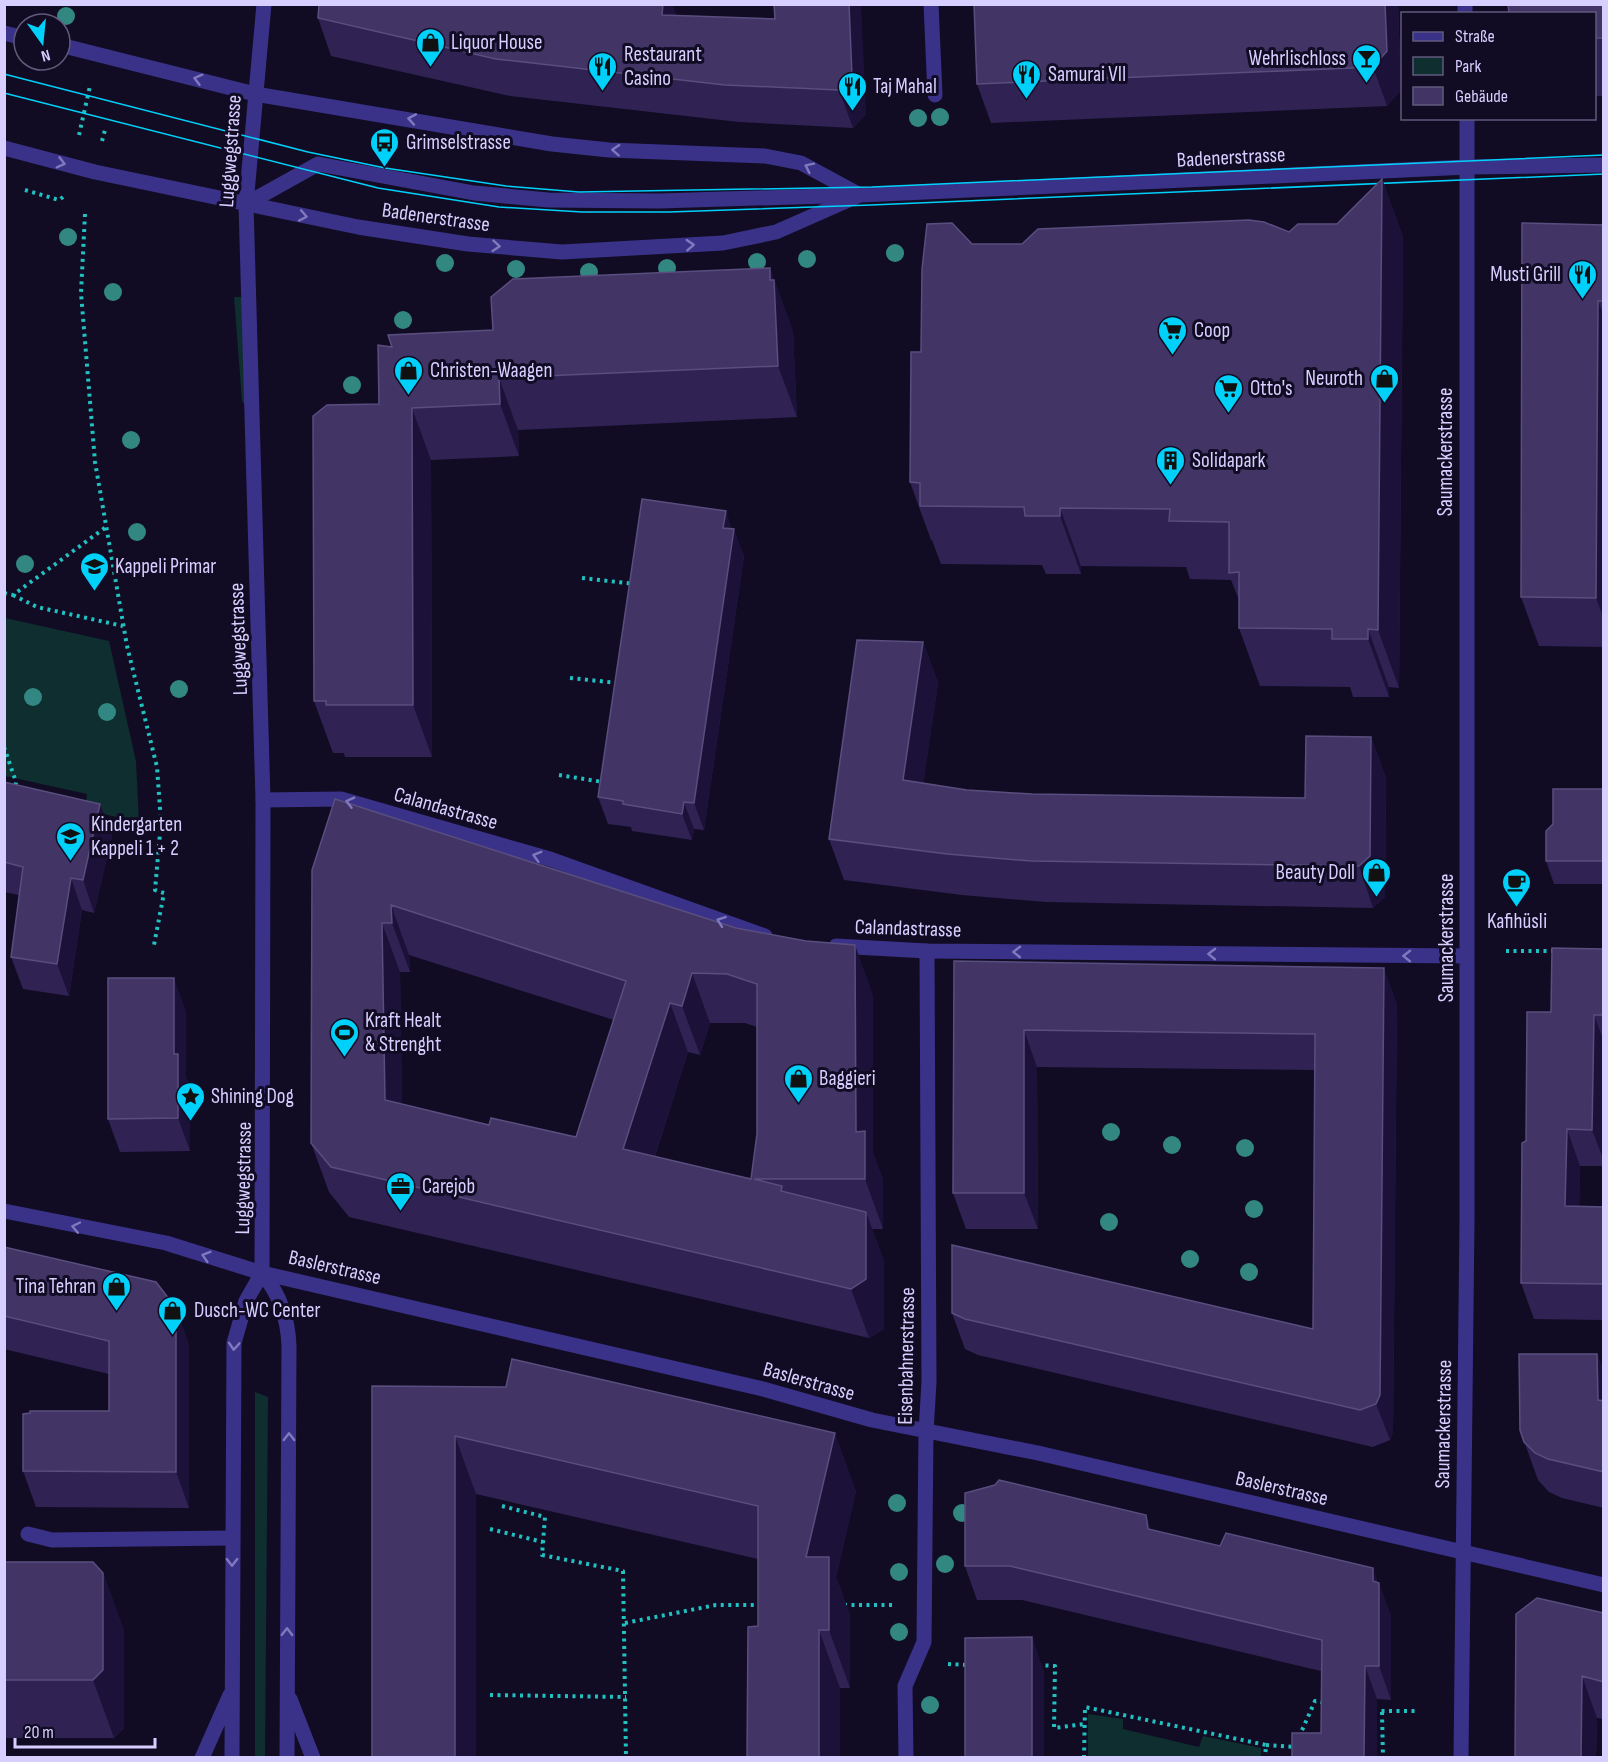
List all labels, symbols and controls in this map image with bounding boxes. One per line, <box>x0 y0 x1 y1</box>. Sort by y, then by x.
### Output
north arrow <box>12 12 72 72</box>
legend <box>1401 12 1596 120</box>
shop icon: Liquor House <box>414 26 446 68</box>
text: Straße <box>1455 26 1495 47</box>
place label: Liquor House <box>451 30 542 55</box>
place label: Restaurant Casino <box>624 42 702 91</box>
bar icon: Wehrlischloss <box>1351 42 1383 84</box>
text: N <box>39 45 52 65</box>
place label: Wehrlischloss <box>1249 46 1346 71</box>
restaurant icon: Restaurant Casino <box>587 50 619 92</box>
text: Park <box>1455 56 1481 77</box>
restaurant icon: Samurai VII <box>1011 58 1043 100</box>
place label: Samurai VII <box>1048 62 1126 87</box>
restaurant icon: Taj Mahal <box>836 70 868 112</box>
one-way arrow <box>194 74 204 87</box>
place label: Taj Mahal <box>873 74 937 99</box>
text: Gebäude <box>1455 86 1508 107</box>
street label: Luggwegstrasse <box>214 94 247 208</box>
one-way arrow <box>407 113 417 126</box>
bus stop icon: Grimselstrasse <box>369 126 401 168</box>
place label: Grimselstrasse <box>406 130 511 155</box>
street label: Badenerstrasse <box>1176 142 1286 173</box>
one-way arrow <box>611 144 620 157</box>
one-way arrow <box>55 156 66 168</box>
one-way arrow <box>804 163 815 175</box>
street label: Badenerstrasse <box>380 198 492 237</box>
one-way arrow <box>298 209 308 222</box>
one-way arrow <box>491 239 500 252</box>
one-way arrow <box>686 239 695 252</box>
restaurant icon: Musti Grill <box>1566 258 1598 300</box>
place label: Musti Grill <box>1490 262 1561 287</box>
supermarket icon: Coop <box>1157 314 1189 356</box>
place label: Coop <box>1194 318 1230 343</box>
shop icon: Christen-Waagen <box>393 354 425 396</box>
place label: Christen-Waagen <box>430 358 553 383</box>
shop icon: Neuroth <box>1368 362 1400 404</box>
place label: Neuroth <box>1305 366 1363 391</box>
supermarket icon: Otto's <box>1213 372 1245 414</box>
place label: Otto's <box>1250 376 1293 401</box>
street label: Saumackerstrasse <box>1433 388 1458 516</box>
building icon: Solidapark <box>1155 444 1187 486</box>
place label: Solidapark <box>1192 448 1266 473</box>
school or university icon: Kappeli Primar <box>78 550 110 592</box>
place label: Kappeli Primar <box>115 554 216 579</box>
street label: Luggwegstrasse <box>224 582 253 696</box>
street label: Calandastrasse <box>391 782 501 835</box>
one-way arrow <box>345 797 356 809</box>
place label: Kindergarten Kappeli 1 + 2 <box>91 812 182 861</box>
school or university icon: Kindergarten Kappeli 1 + 2 <box>54 820 86 862</box>
one-way arrow <box>532 851 543 863</box>
shop icon: Beauty Doll <box>1360 856 1392 898</box>
place label: Beauty Doll <box>1276 860 1355 885</box>
cafe icon: Kafihüsli <box>1501 866 1533 908</box>
street label: Saumackerstrasse <box>1434 874 1459 1002</box>
place label: Kafihüsli <box>1487 909 1547 934</box>
street label: Calandastrasse <box>854 914 962 943</box>
one-way arrow <box>716 916 727 928</box>
one-way arrow <box>1013 946 1022 958</box>
one-way arrow <box>1208 948 1217 960</box>
one-way arrow <box>1403 950 1412 962</box>
place label: Kraft Healt & Strenght <box>365 1008 441 1057</box>
sports icon: Kraft Healt & Strenght <box>328 1016 360 1058</box>
shop icon: Baggieri <box>782 1062 814 1104</box>
place label: Baggieri <box>819 1066 876 1091</box>
place icon: Shining Dog <box>174 1080 206 1122</box>
place label: Shining Dog <box>211 1084 294 1109</box>
street label: Luggwegstrasse <box>230 1121 257 1235</box>
office icon: Carejob <box>385 1170 417 1212</box>
place label: Carejob <box>422 1174 475 1199</box>
one-way arrow <box>72 1221 82 1234</box>
street label: Baslerstrasse <box>286 1245 384 1290</box>
one-way arrow <box>201 1250 212 1263</box>
shop icon: Tina Tehran <box>101 1270 133 1312</box>
place label: Tina Tehran <box>16 1274 96 1299</box>
street label: Eisenbahnerstrasse <box>893 1287 920 1425</box>
shop icon: Dusch-WC Center <box>157 1294 189 1336</box>
place label: Dusch-WC Center <box>194 1298 321 1323</box>
one-way arrow <box>228 1341 241 1350</box>
street label: Baslerstrasse <box>760 1356 858 1406</box>
street label: Saumackerstrasse <box>1430 1359 1457 1489</box>
one-way arrow <box>283 1432 295 1441</box>
street label: Baslerstrasse <box>1233 1466 1331 1511</box>
one-way arrow <box>226 1557 239 1566</box>
one-way arrow <box>281 1627 294 1636</box>
scale bar <box>15 1711 154 1749</box>
text: 20 m <box>24 1722 54 1743</box>

